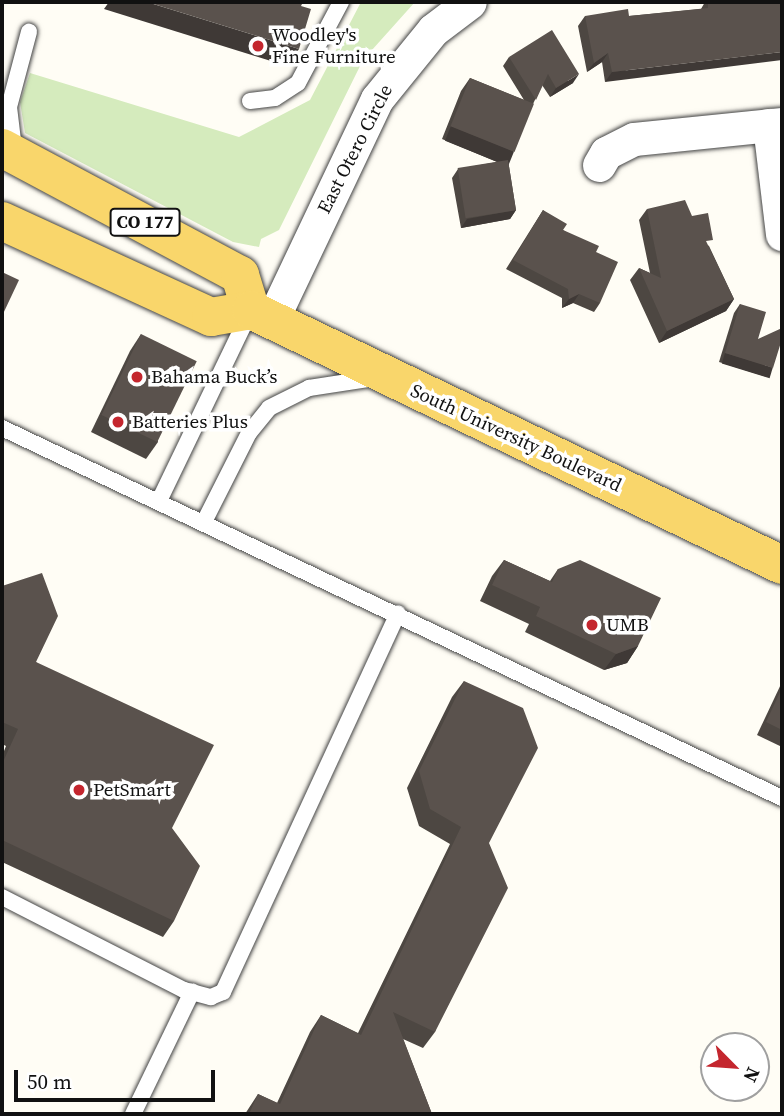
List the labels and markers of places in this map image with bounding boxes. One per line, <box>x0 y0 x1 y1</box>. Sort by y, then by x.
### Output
place label: Woodley's Fine Furniture <box>272 24 396 68</box>
marker: Woodley's Fine Furniture <box>250 38 266 54</box>
place label: Bahama Buck’s <box>151 366 278 388</box>
marker: Bahama Buck’s <box>129 369 145 385</box>
place label: Batteries Plus <box>132 411 248 433</box>
marker: Batteries Plus <box>110 414 126 430</box>
place label: UMB <box>606 614 649 636</box>
marker: UMB <box>584 617 600 633</box>
place label: PetSmart <box>93 779 171 801</box>
marker: PetSmart <box>71 782 87 798</box>

